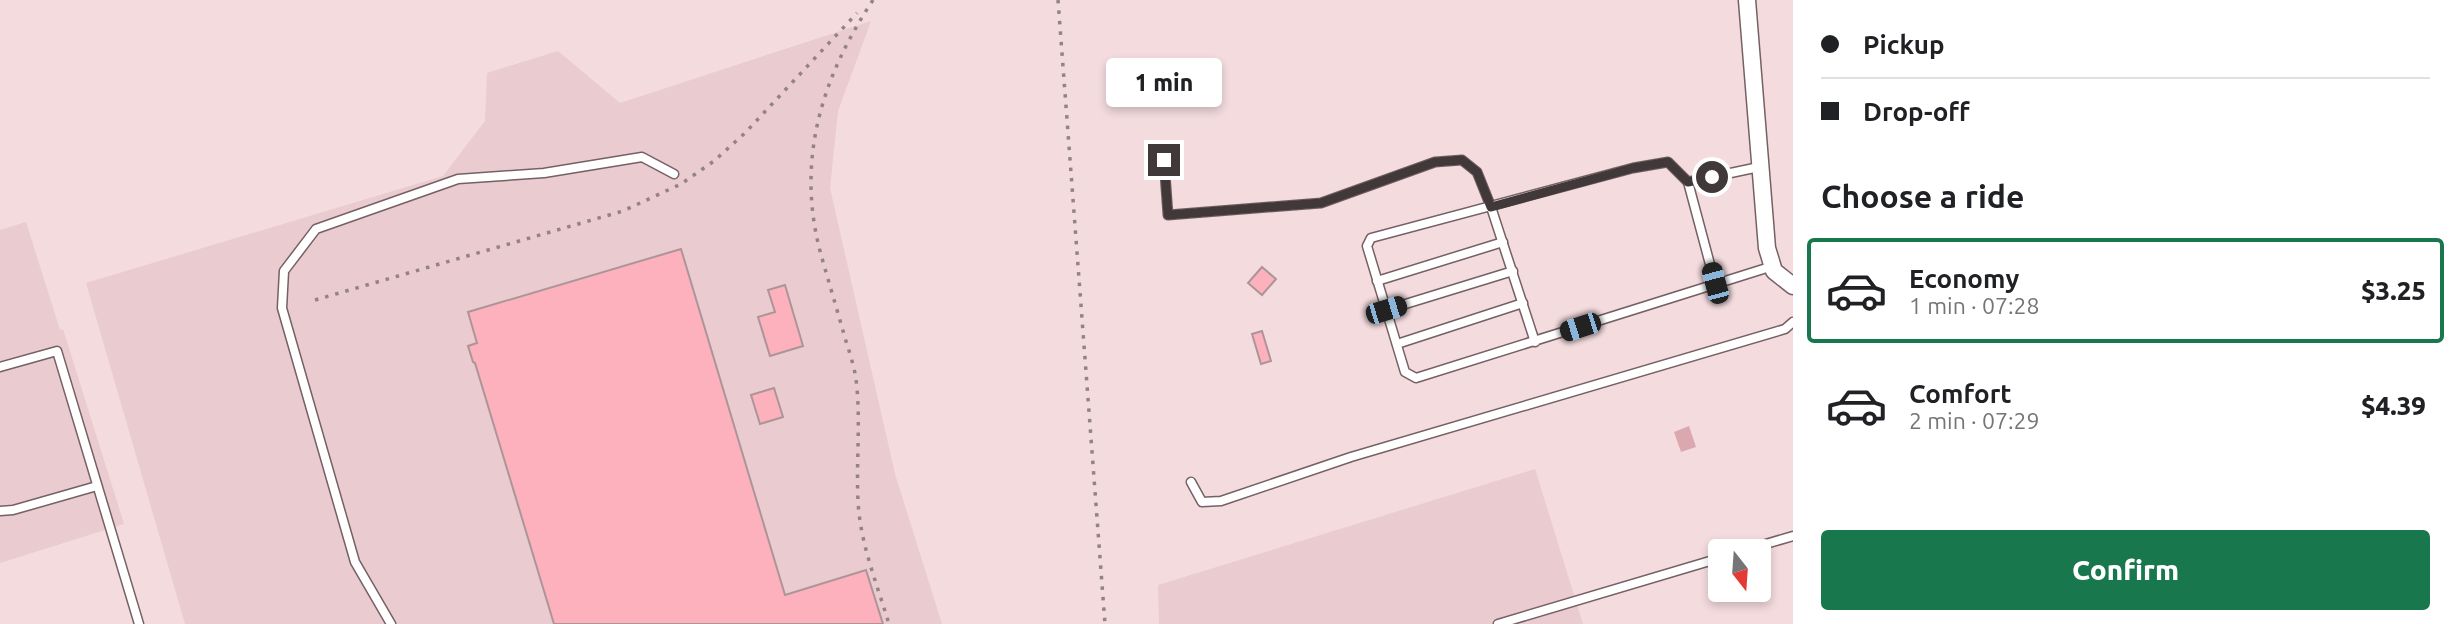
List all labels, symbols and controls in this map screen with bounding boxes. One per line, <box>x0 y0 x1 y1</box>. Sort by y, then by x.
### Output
text: Pickup <box>1863 30 1945 59</box>
callout: 1 min <box>1106 58 1222 108</box>
text: 1 min <box>1135 70 1193 95</box>
text: Drop-off <box>1863 97 1970 126</box>
route end <box>1148 144 1180 176</box>
route start <box>1696 161 1728 193</box>
text: Choose a ride <box>1821 178 2024 214</box>
icon: car <box>1825 259 1888 322</box>
car <box>1700 260 1731 306</box>
text: Economy <box>1909 264 2019 293</box>
text: $3.25 <box>2361 276 2426 305</box>
text: 1 min · 07:28 <box>1909 293 2040 318</box>
car <box>1363 294 1410 326</box>
car <box>1557 311 1604 343</box>
icon: car <box>1825 374 1888 437</box>
text: Comfort <box>1909 379 2012 408</box>
text: $4.39 <box>2361 391 2426 420</box>
text: 2 min · 07:29 <box>1909 408 2040 433</box>
button: Confirm <box>1821 530 2430 610</box>
north arrow <box>1708 539 1771 602</box>
map controls <box>1708 539 1771 602</box>

